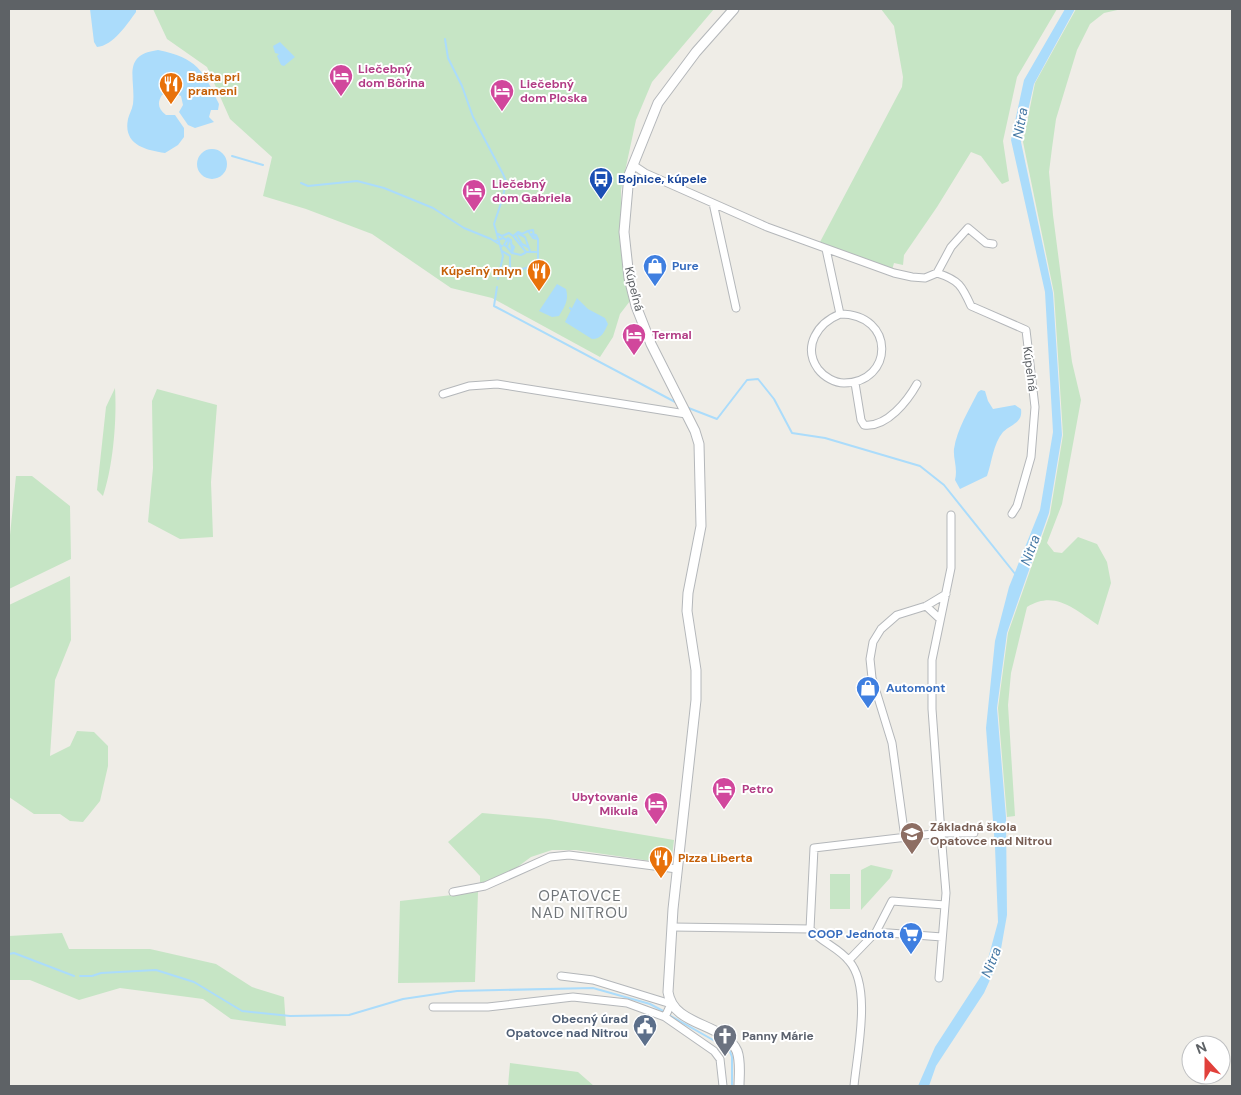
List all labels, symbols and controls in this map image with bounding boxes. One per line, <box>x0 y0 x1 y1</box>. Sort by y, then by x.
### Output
place label: Liečebný dom Bôrina <box>358 61 425 91</box>
hotel icon: Liečebný dom Bôrina <box>328 63 354 97</box>
place label: Bašta pri prameni <box>188 69 240 99</box>
restaurant icon: Bašta pri prameni <box>158 71 184 105</box>
place label: Liečebný dom Ploska <box>520 76 587 106</box>
hotel icon: Liečebný dom Ploska <box>489 78 515 112</box>
water label: Nitra <box>1008 106 1032 140</box>
bus stop icon: Bojnice, kúpele <box>588 166 614 200</box>
place label: Bojnice, kúpele <box>618 171 707 187</box>
place label: Liečebný dom Gabriela <box>492 176 571 206</box>
hotel icon: Liečebný dom Gabriela <box>461 178 487 212</box>
shop icon: Pure <box>642 253 668 287</box>
restaurant icon: Kúpeľný mlyn <box>526 258 552 292</box>
place label: Pure <box>672 258 699 274</box>
place label: Kúpeľný mlyn <box>441 263 522 279</box>
street label: Kúpeľná <box>621 265 647 313</box>
hotel icon: Termal <box>621 322 647 356</box>
place label: Termal <box>652 327 692 343</box>
street label: Kúpeľná <box>1019 346 1041 392</box>
water label: Nitra <box>1016 532 1044 568</box>
shop icon: Automont <box>855 675 881 709</box>
place label: Automont <box>886 680 945 696</box>
hotel icon: Petro <box>711 776 737 810</box>
place label: Petro <box>742 781 774 797</box>
place label: Ubytovanie Mikula <box>572 789 638 819</box>
hotel icon: Ubytovanie Mikula <box>643 791 669 825</box>
place label: Základná škola Opatovce nad Nitrou <box>930 819 1052 849</box>
school or university icon: Základná škola Opatovce nad Nitrou <box>899 821 925 855</box>
restaurant icon: Pizza Liberta <box>648 845 674 879</box>
place label: Pizza Liberta <box>678 850 752 866</box>
district label: OPATOVCE NAD NITROU <box>531 886 629 923</box>
supermarket icon: COOP Jednota <box>898 921 924 955</box>
place label: COOP Jednota <box>808 926 894 942</box>
water label: Nitra <box>977 944 1005 980</box>
place label: Obecný úrad Opatovce nad Nitrou <box>506 1011 628 1041</box>
public building icon: Obecný úrad Opatovce nad Nitrou <box>632 1013 658 1047</box>
church icon: Panny Márie <box>712 1023 738 1057</box>
place label: Panny Márie <box>742 1028 814 1044</box>
north arrow <box>1181 1035 1231 1085</box>
text: N <box>1193 1038 1209 1058</box>

